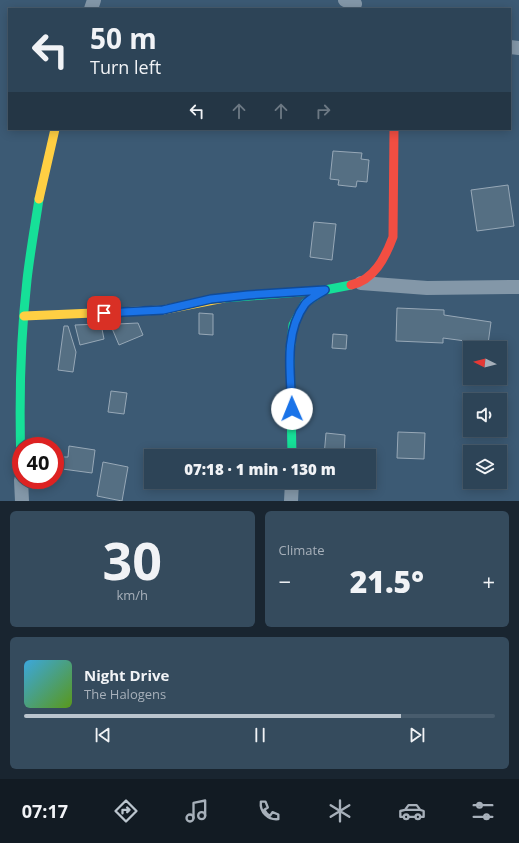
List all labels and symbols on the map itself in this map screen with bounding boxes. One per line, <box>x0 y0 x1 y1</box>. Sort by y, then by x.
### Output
pin <box>87 296 121 330</box>
north arrow <box>463 341 507 385</box>
position arrow <box>271 388 313 430</box>
speed limit sign: 40 <box>12 437 64 489</box>

